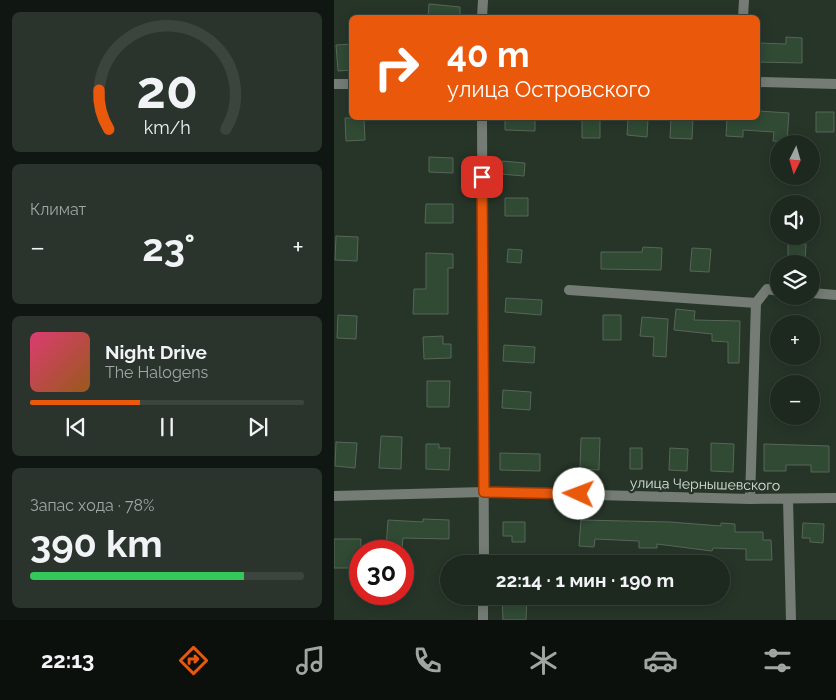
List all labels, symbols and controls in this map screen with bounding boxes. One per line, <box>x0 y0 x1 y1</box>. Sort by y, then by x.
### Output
text: 40 m <box>447 34 529 75</box>
icon: right <box>364 35 429 100</box>
text: 20 <box>136 59 198 120</box>
text: улица Островского <box>447 76 650 102</box>
text: km/h <box>143 117 191 138</box>
north arrow <box>770 135 820 185</box>
map controls <box>770 135 820 425</box>
pin <box>461 156 503 198</box>
icon: arrive <box>468 163 496 191</box>
button: sound <box>770 195 820 245</box>
text: Климат <box>30 200 86 219</box>
text: 23° <box>142 225 195 270</box>
text: − <box>30 231 45 264</box>
text: + <box>292 231 304 264</box>
button: layers <box>770 255 820 305</box>
button: + <box>770 315 820 365</box>
text: Night Drive <box>105 341 207 363</box>
text: The Halogens <box>105 363 208 382</box>
button: − <box>770 375 820 425</box>
icon: previous <box>62 413 90 441</box>
icon: pause <box>153 413 181 441</box>
icon: next <box>244 413 272 441</box>
position arrow <box>552 467 604 519</box>
street label: улица Чернышевского <box>630 475 780 493</box>
text: Запас хода · 78% <box>30 496 154 515</box>
text: 390 km <box>30 521 163 566</box>
speed limit sign: 30 <box>349 540 414 605</box>
text: 22:14 · 1 мин · 190 m <box>496 569 674 591</box>
icon: directions <box>176 643 211 678</box>
icon: music <box>293 643 328 678</box>
icon: phone <box>410 643 445 678</box>
icon: climate <box>526 643 561 678</box>
icon: car <box>643 643 678 678</box>
icon: filters <box>760 643 795 678</box>
text: 22:13 <box>41 647 94 673</box>

